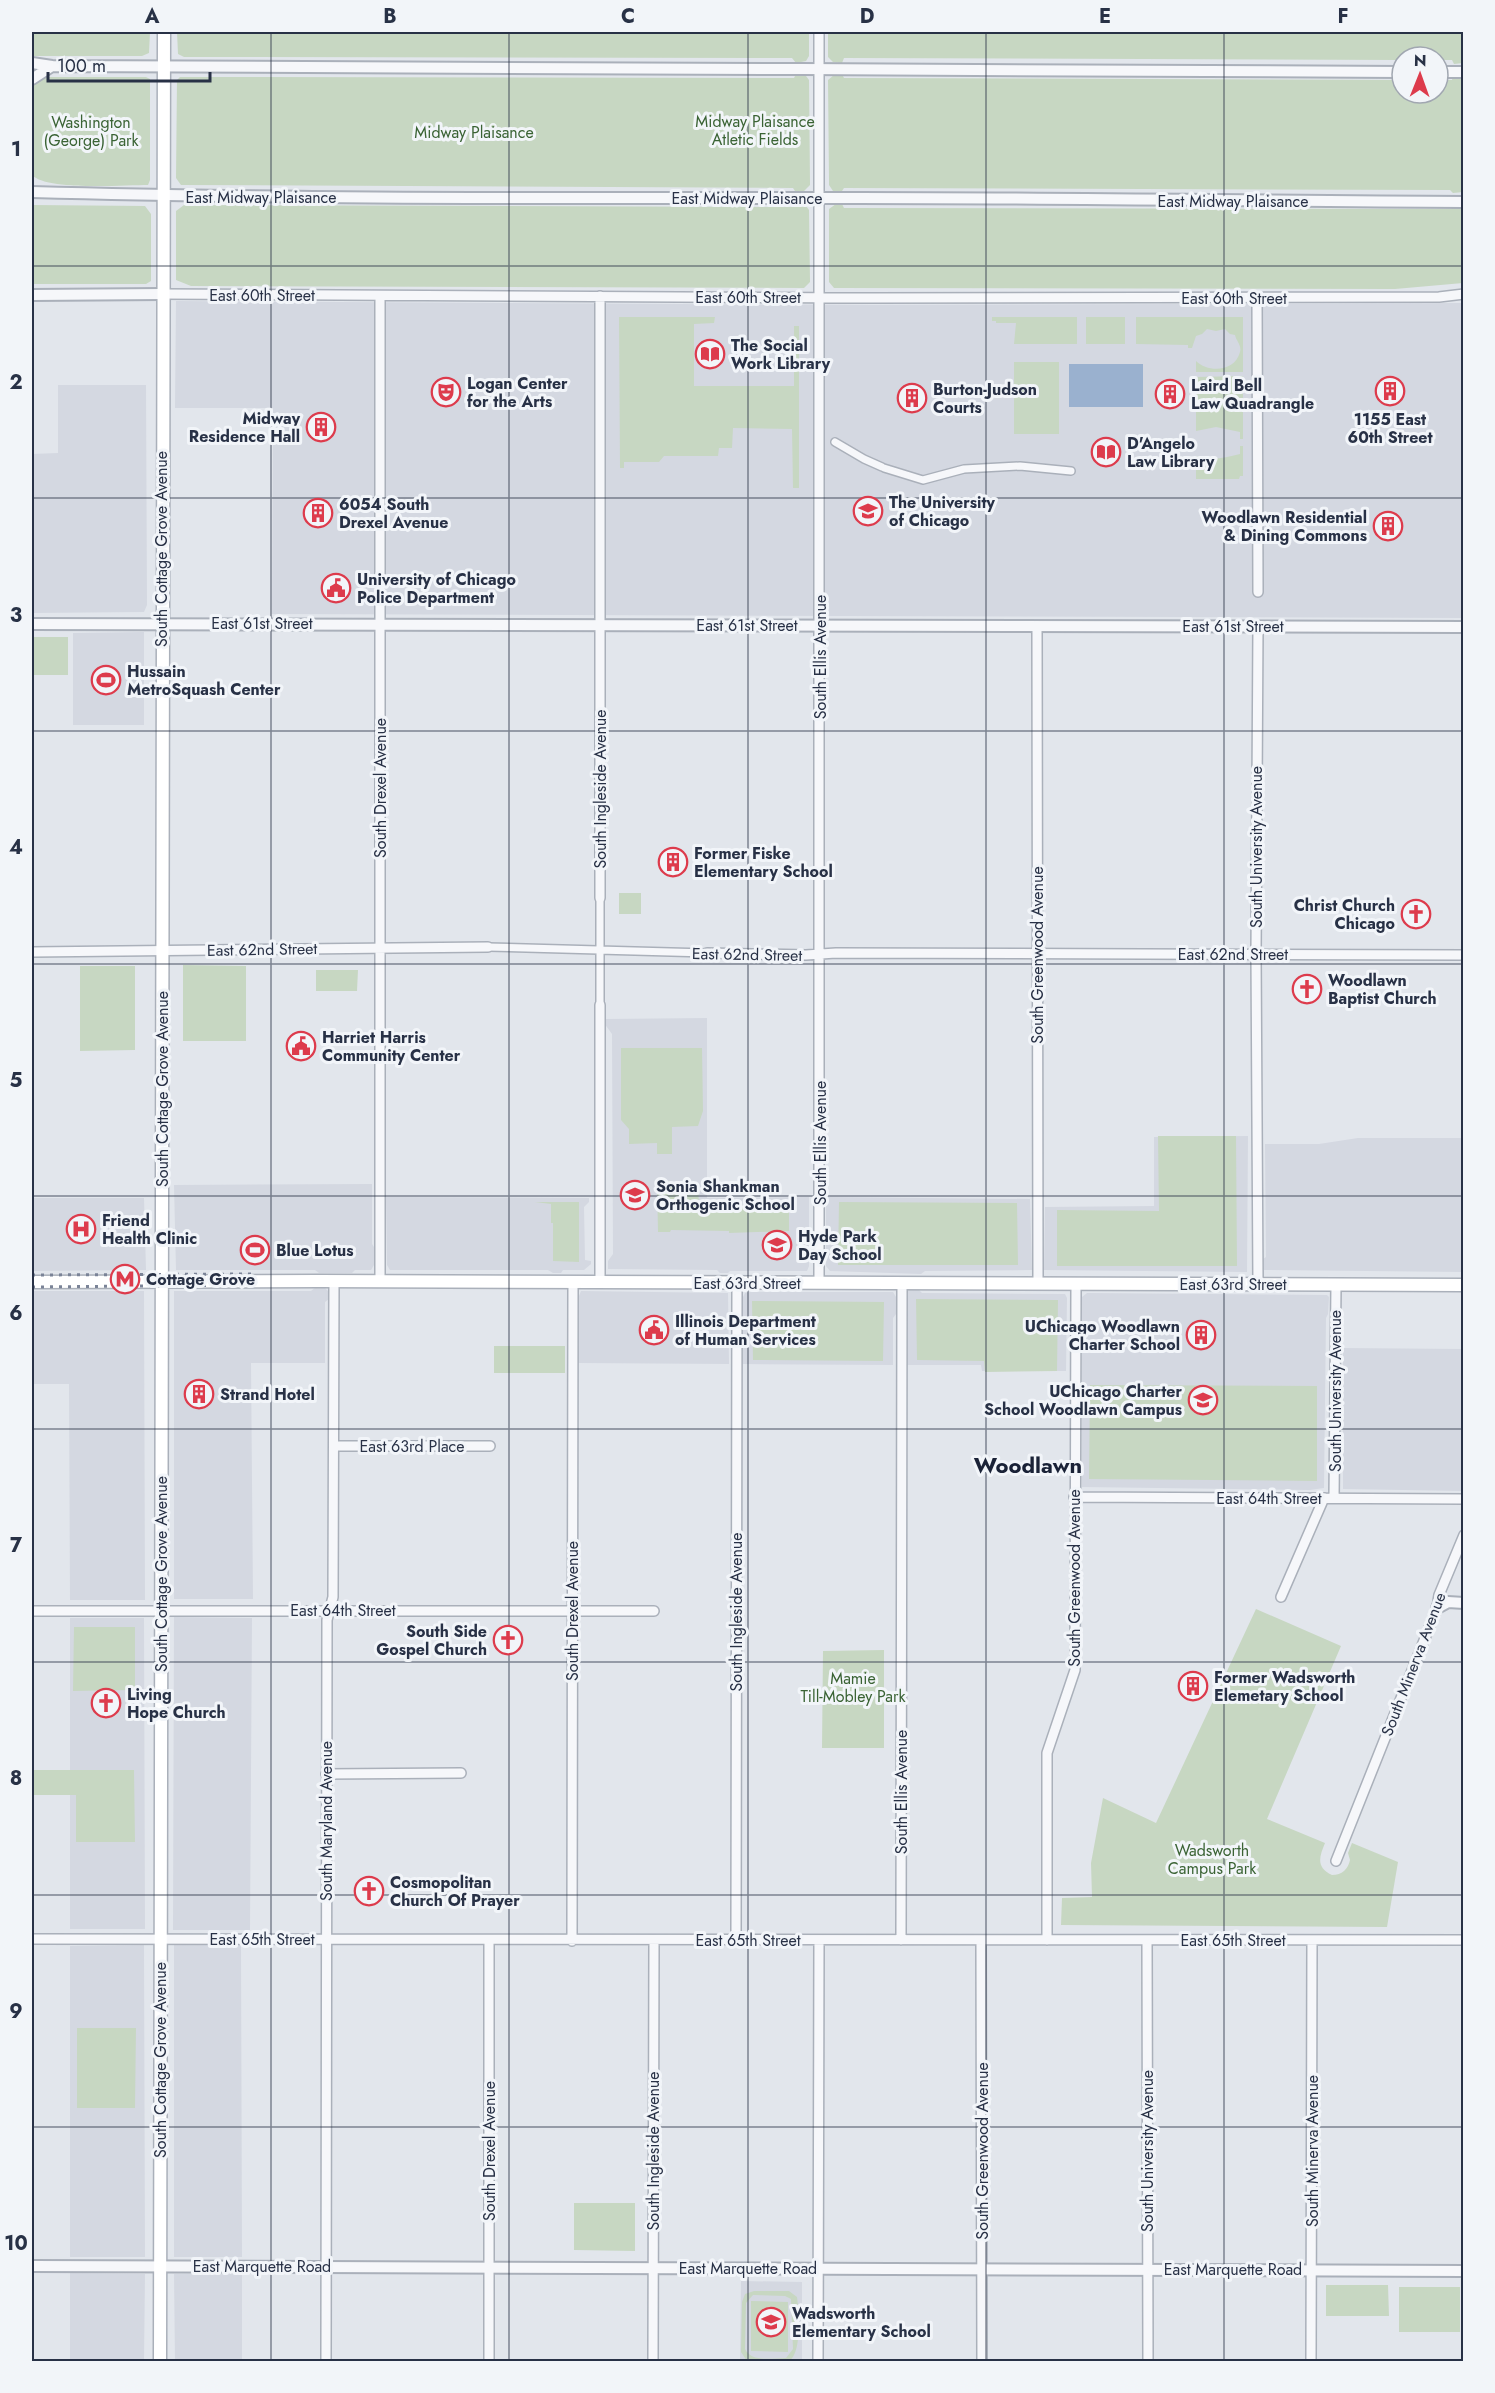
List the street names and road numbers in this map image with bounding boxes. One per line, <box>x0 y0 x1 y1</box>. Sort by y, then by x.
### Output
street label: East Midway Plaisance <box>186 186 336 209</box>
street label: East Midway Plaisance <box>672 187 822 210</box>
street label: East Midway Plaisance <box>1158 190 1308 213</box>
street label: East 60th Street <box>209 284 315 307</box>
street label: East 60th Street <box>695 286 801 309</box>
street label: East 60th Street <box>1181 287 1287 310</box>
street label: South Cottage Grove Avenue <box>150 451 173 647</box>
street label: South Ellis Avenue <box>809 595 832 719</box>
street label: East 61st Street <box>211 612 313 635</box>
street label: East 61st Street <box>696 614 798 637</box>
street label: East 61st Street <box>1182 615 1284 638</box>
street label: South Ingleside Avenue <box>589 710 612 868</box>
street label: South Drexel Avenue <box>369 718 392 858</box>
street label: South University Avenue <box>1245 766 1268 928</box>
street label: South Greenwood Avenue <box>1026 866 1049 1044</box>
street label: East 62nd Street <box>207 937 318 962</box>
street label: East 62nd Street <box>692 942 803 967</box>
street label: East 62nd Street <box>1178 943 1288 966</box>
street label: South Cottage Grove Avenue <box>151 991 174 1187</box>
street label: South Ellis Avenue <box>809 1081 832 1205</box>
street label: East 63rd Street <box>693 1272 801 1295</box>
street label: East 63rd Street <box>1179 1273 1287 1296</box>
street label: South University Avenue <box>1324 1310 1347 1472</box>
street label: East 63rd Place <box>360 1435 464 1458</box>
street label: South Cottage Grove Avenue <box>150 1476 173 1672</box>
street label: East 64th Street <box>1216 1487 1322 1510</box>
street label: South Greenwood Avenue <box>1063 1489 1086 1667</box>
street label: South Ingleside Avenue <box>725 1533 748 1691</box>
street label: South Drexel Avenue <box>561 1541 584 1681</box>
street label: South Minerva Avenue <box>1375 1589 1451 1739</box>
street label: East 64th Street <box>290 1599 396 1622</box>
street label: South Ellis Avenue <box>890 1730 913 1854</box>
street label: South Maryland Avenue <box>315 1741 338 1901</box>
street label: East 65th Street <box>209 1928 315 1951</box>
street label: East 65th Street <box>695 1929 801 1952</box>
street label: East 65th Street <box>1180 1929 1286 1952</box>
street label: South Cottage Grove Avenue <box>149 1962 172 2158</box>
street label: South Greenwood Avenue <box>971 2062 994 2240</box>
street label: South University Avenue <box>1136 2070 1159 2232</box>
street label: South Ingleside Avenue <box>642 2072 665 2230</box>
street label: South Minerva Avenue <box>1301 2075 1324 2227</box>
street label: South Drexel Avenue <box>478 2081 501 2221</box>
street label: East Marquette Road <box>193 2255 331 2278</box>
street label: East Marquette Road <box>679 2257 817 2280</box>
street label: East Marquette Road <box>1164 2258 1302 2281</box>

